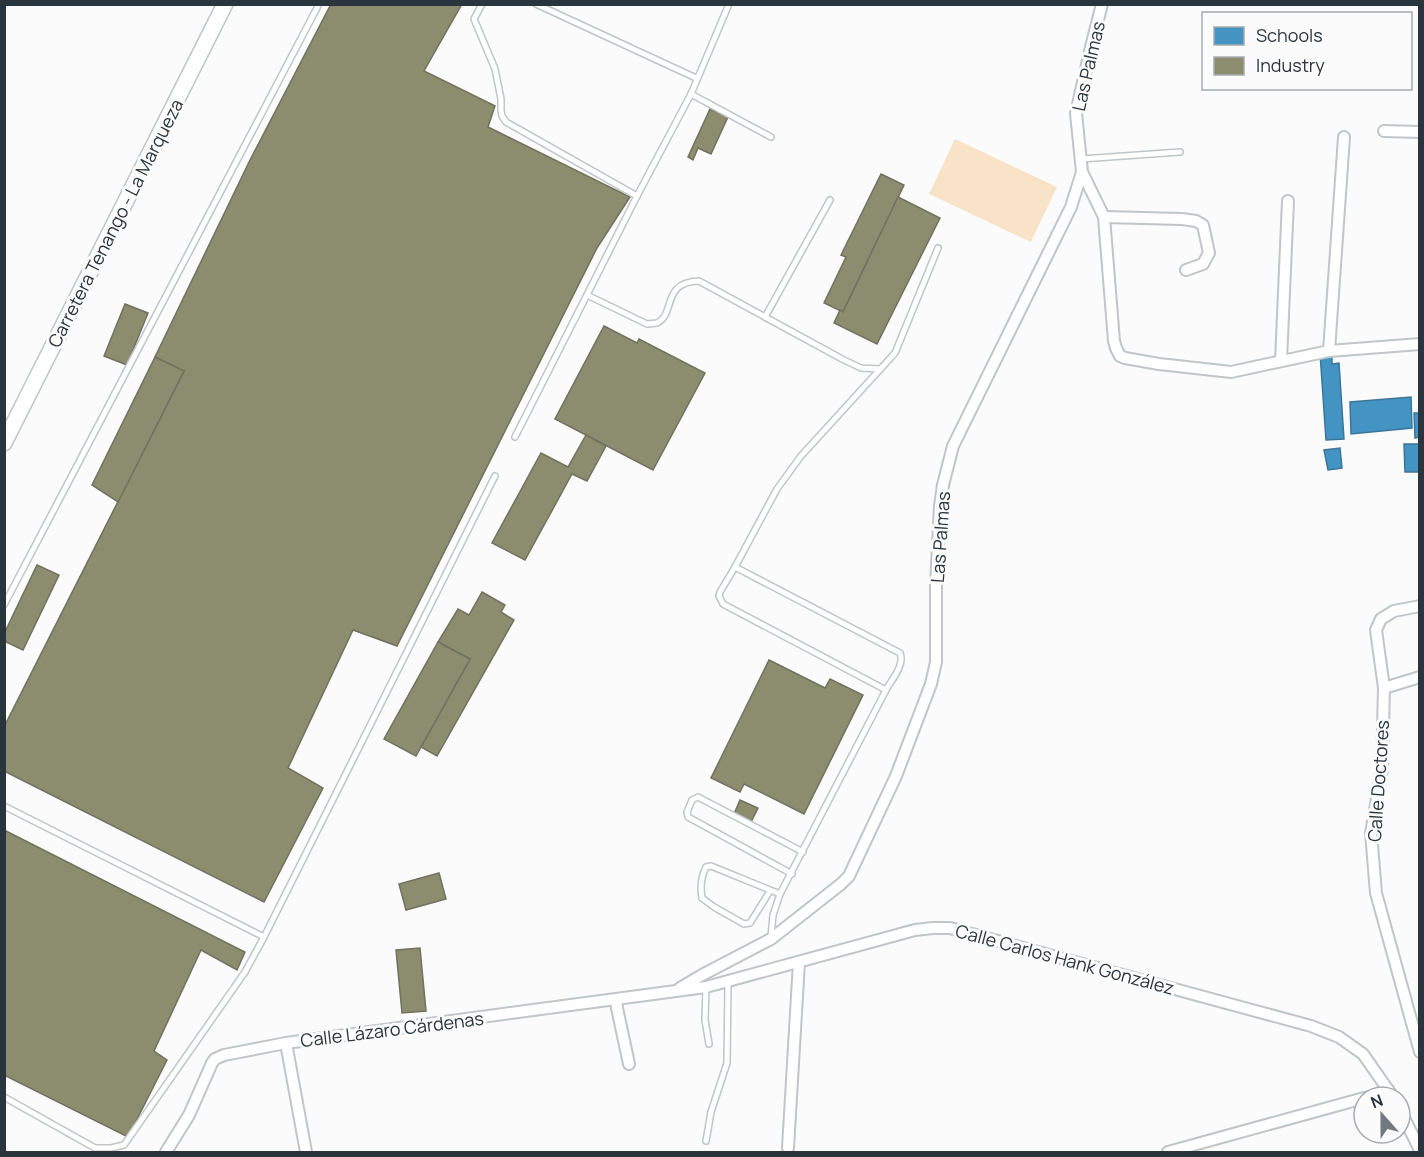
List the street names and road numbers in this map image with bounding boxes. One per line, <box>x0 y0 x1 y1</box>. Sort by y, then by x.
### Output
street label: Las Palmas <box>1066 19 1110 113</box>
street label: Carretera Tenango - La Marqueza <box>42 95 188 351</box>
street label: Las Palmas <box>925 490 955 584</box>
street label: Calle Doctores <box>1362 719 1394 843</box>
street label: Calle Carlos Hank González <box>953 918 1177 1000</box>
street label: Calle Lázaro Cárdenas <box>299 1006 485 1052</box>

